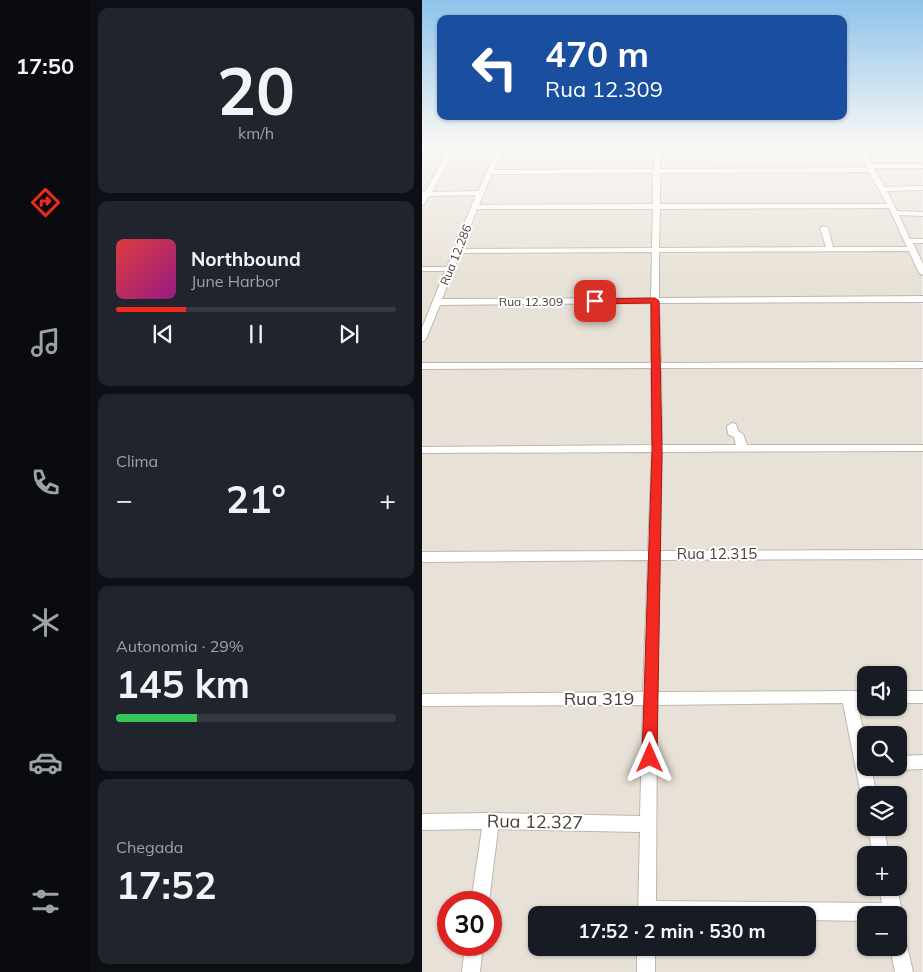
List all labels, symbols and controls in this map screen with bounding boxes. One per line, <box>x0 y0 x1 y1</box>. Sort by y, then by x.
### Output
text: 470 m <box>545 32 649 76</box>
icon: left <box>462 35 527 100</box>
text: 20 <box>217 50 295 131</box>
text: 17:50 <box>16 52 74 80</box>
text: Rua 12.309 <box>545 75 663 103</box>
text: km/h <box>238 123 274 143</box>
icon: directions <box>28 185 63 220</box>
street label: Rua 12.286 <box>437 222 475 287</box>
text: Northbound <box>191 247 301 271</box>
text: June Harbor <box>191 271 280 291</box>
pin <box>574 280 616 322</box>
icon: arrive <box>581 287 609 315</box>
street label: Rua 12.309 <box>499 294 563 309</box>
icon: previous <box>149 320 177 348</box>
icon: pause <box>242 320 270 348</box>
icon: next <box>335 320 363 348</box>
icon: music <box>28 325 63 360</box>
text: Clima <box>116 451 158 471</box>
icon: phone <box>28 465 63 500</box>
text: 21° <box>226 475 286 523</box>
text: − <box>116 482 133 517</box>
text: + <box>379 482 396 517</box>
street label: Rua 12.315 <box>677 544 757 563</box>
icon: climate <box>28 605 63 640</box>
text: Autonomia · 29% <box>116 636 244 656</box>
text: 145 km <box>116 660 250 708</box>
map controls <box>857 666 907 956</box>
button: sound <box>857 666 907 716</box>
street label: Rua 319 <box>564 687 634 710</box>
button: search <box>857 726 907 776</box>
position arrow <box>623 731 675 783</box>
icon: car <box>28 745 63 780</box>
button: layers <box>857 786 907 836</box>
street label: Rua 12.327 <box>487 809 583 834</box>
text: Chegada <box>116 837 183 857</box>
button: + <box>857 846 907 896</box>
text: 17:52 <box>116 861 217 909</box>
icon: filters <box>28 884 63 919</box>
speed limit sign: 30 <box>437 891 502 956</box>
button: − <box>857 906 907 956</box>
text: 17:52 · 2 min · 530 m <box>578 919 766 943</box>

